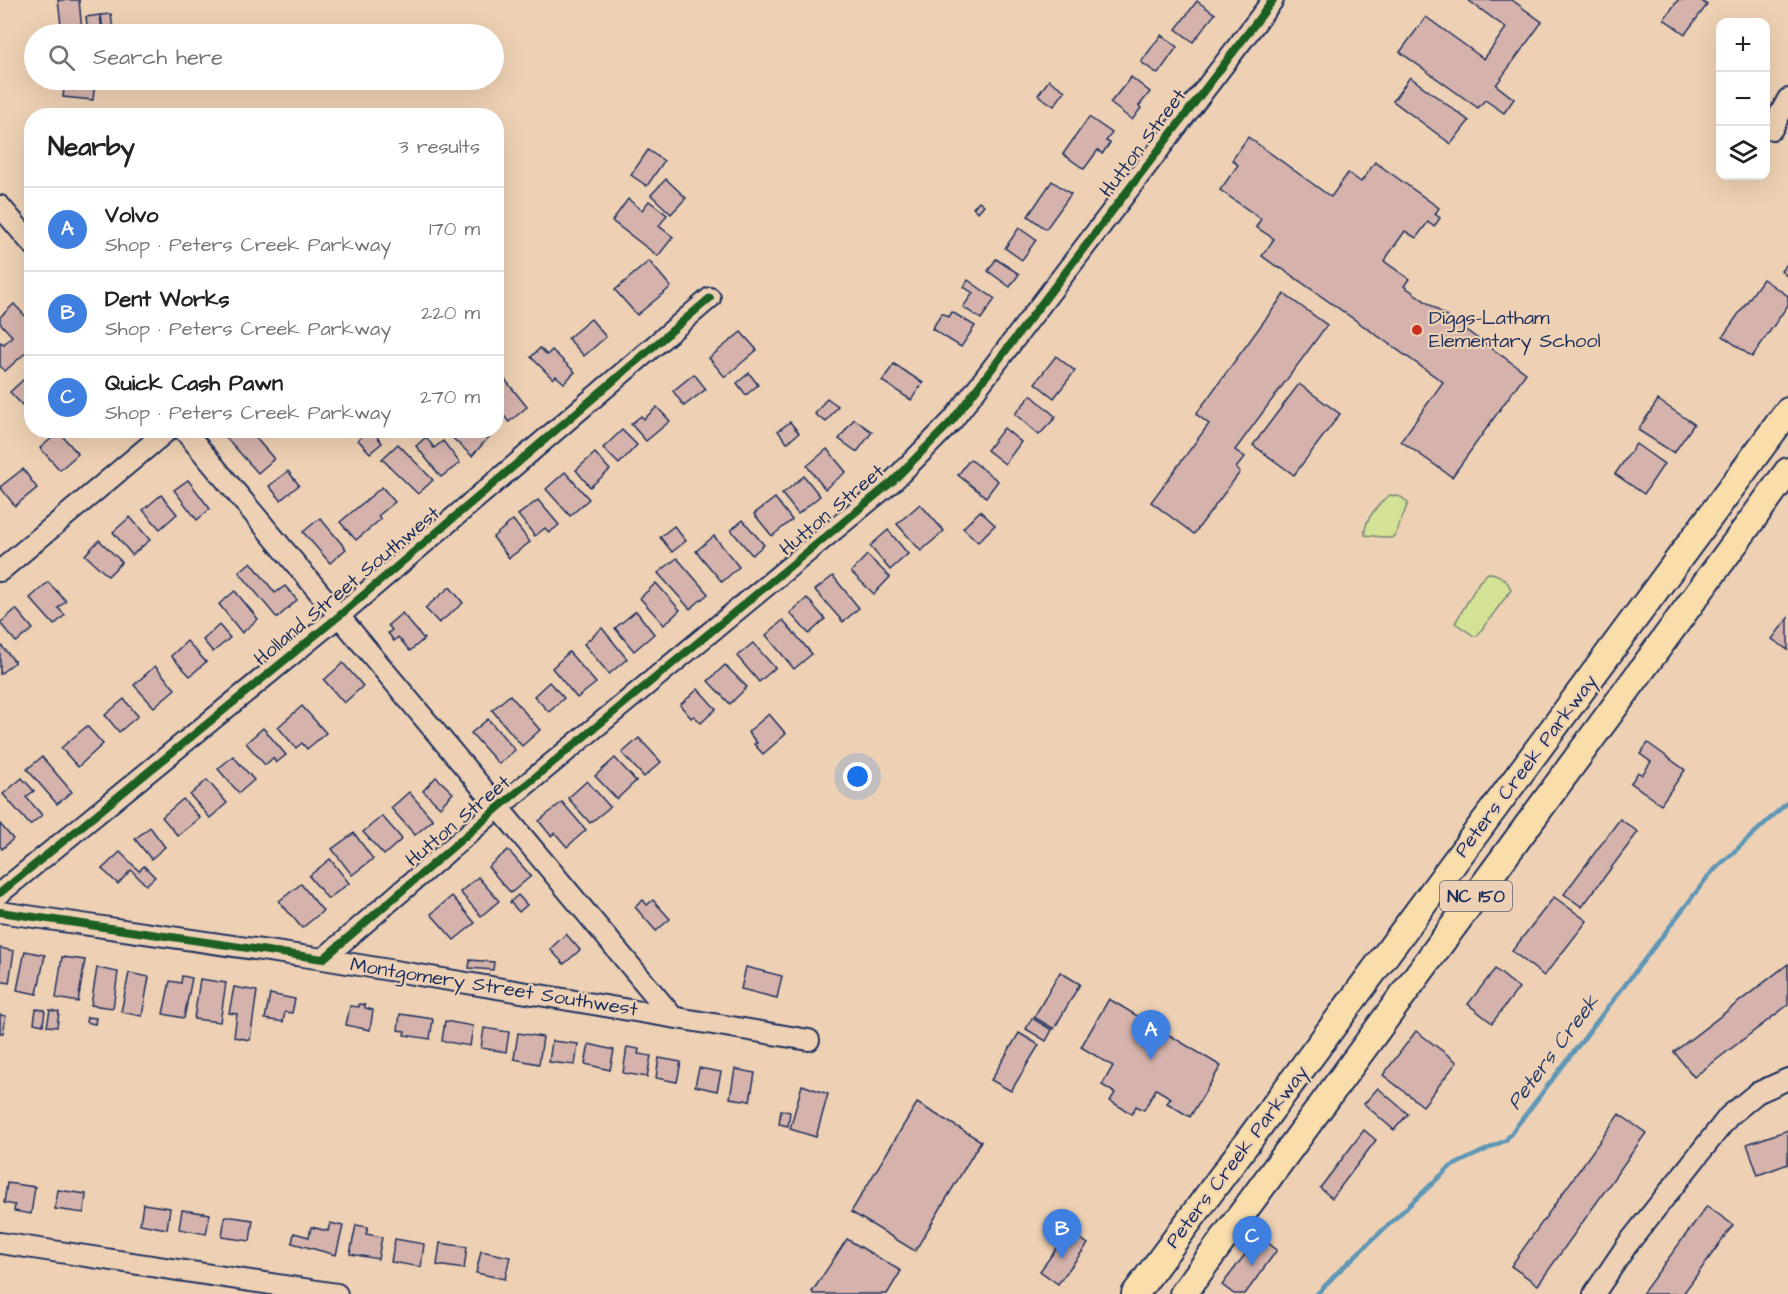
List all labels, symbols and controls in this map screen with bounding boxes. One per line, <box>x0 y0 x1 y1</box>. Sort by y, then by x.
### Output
map controls <box>1716 18 1770 180</box>
button: + <box>1716 18 1770 72</box>
search box <box>24 24 504 90</box>
icon: search <box>45 41 78 74</box>
text: Search here <box>93 42 223 73</box>
button: − <box>1716 72 1770 126</box>
street label: Hutton Street <box>1093 83 1193 203</box>
button: layers <box>1716 126 1770 180</box>
text: Nearby <box>48 129 135 165</box>
text: 3 results <box>398 133 480 161</box>
text: Volvo <box>105 200 158 231</box>
text: A <box>61 215 74 243</box>
text: 170 m <box>429 215 480 243</box>
text: Shop · Peters Creek Parkway <box>105 231 391 259</box>
text: Dent Works <box>105 284 230 315</box>
text: B <box>60 299 75 327</box>
text: 220 m <box>421 299 480 327</box>
place label: Diggs-Latham Elementary School <box>1429 304 1601 356</box>
text: Shop · Peters Creek Parkway <box>105 315 391 343</box>
marker: Diggs-Latham Elementary School <box>1410 323 1424 337</box>
text: Quick Cash Pawn <box>105 368 283 399</box>
text: C <box>60 383 75 411</box>
text: 270 m <box>420 383 480 411</box>
text: Shop · Peters Creek Parkway <box>105 399 391 427</box>
street label: Hutton Street <box>773 458 891 562</box>
street label: Holland Street Southwest <box>248 500 446 672</box>
street label: Peters Creek Parkway <box>1448 669 1605 864</box>
your location <box>843 762 872 791</box>
street label: Hutton Street <box>399 769 517 873</box>
road number: NC 150 <box>1440 881 1512 911</box>
street label: Montgomery Street Southwest <box>348 950 640 1025</box>
water label: Peters Creek <box>1500 988 1607 1116</box>
pin: A <box>1132 1010 1170 1060</box>
street label: Peters Creek Parkway <box>1161 1061 1313 1253</box>
pin: B <box>1042 1210 1082 1259</box>
pin: C <box>1232 1216 1272 1266</box>

